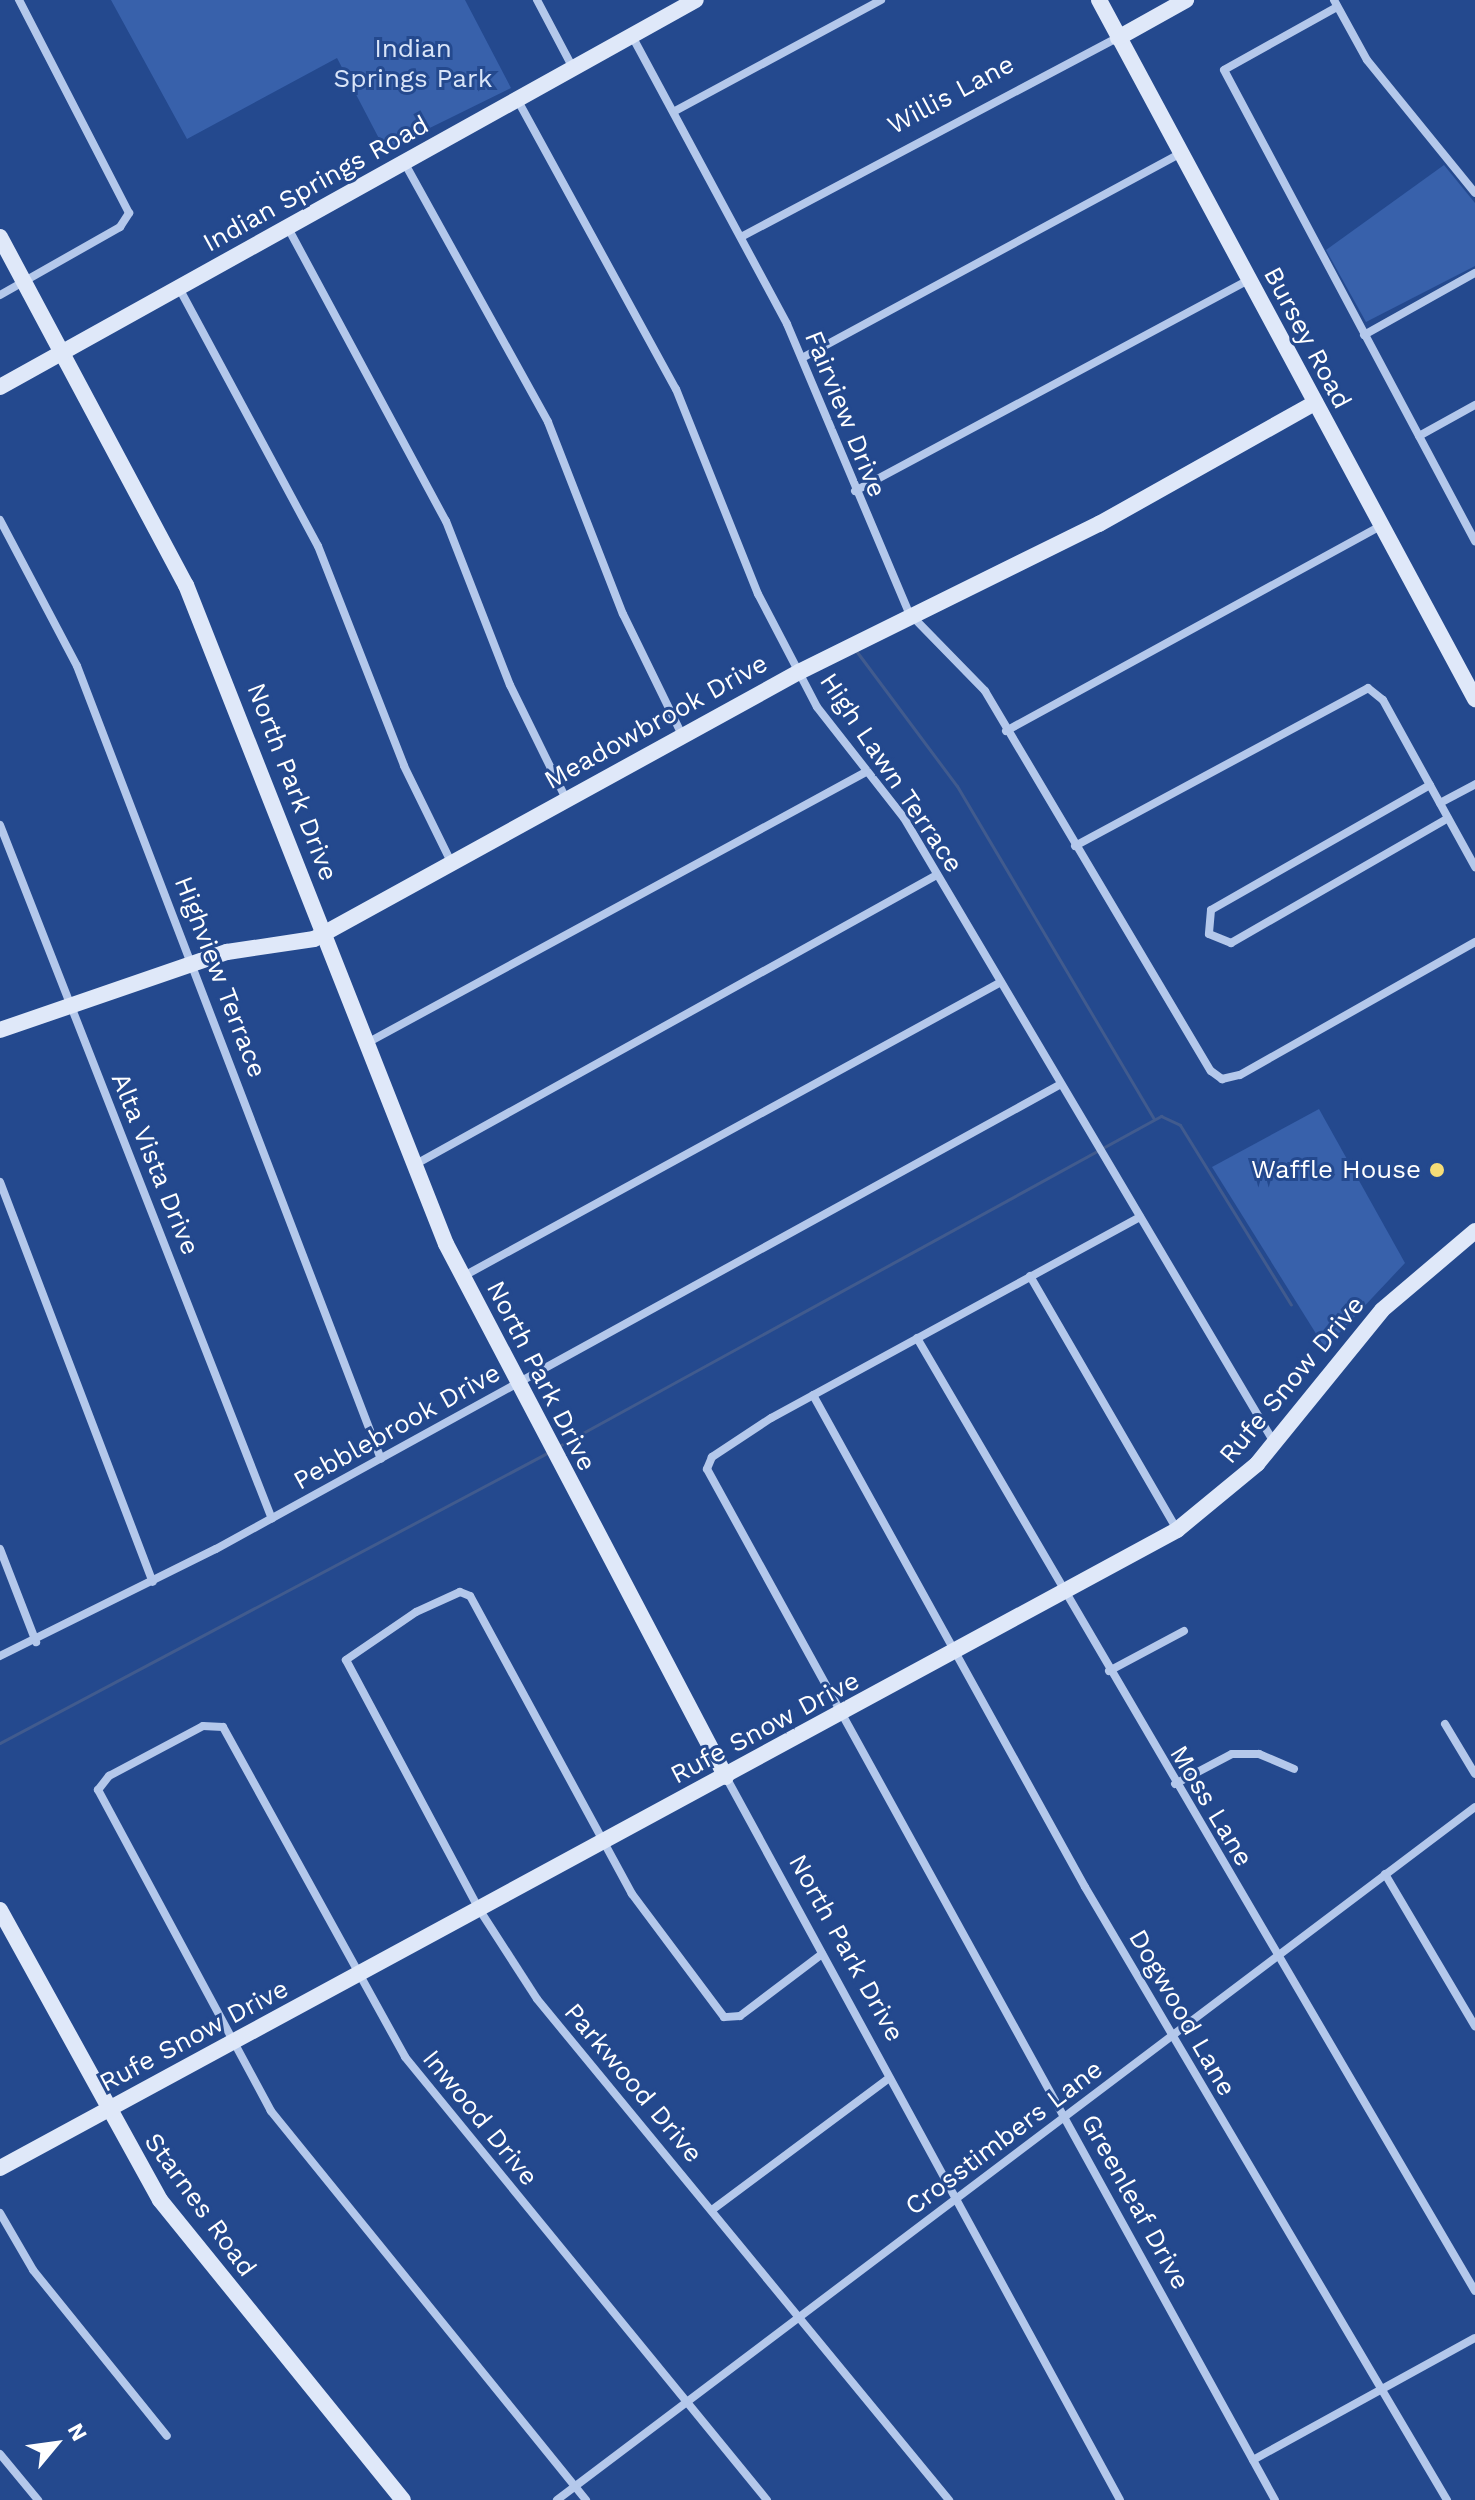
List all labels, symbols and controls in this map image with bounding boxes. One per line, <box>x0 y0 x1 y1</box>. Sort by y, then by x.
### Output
park label: Indian Springs Park <box>334 33 492 94</box>
street label: Willis Lane <box>882 49 1020 141</box>
street label: Indian Springs Road <box>198 109 434 259</box>
street label: Bursey Road <box>1256 261 1358 415</box>
street label: Fairview Drive <box>797 326 893 502</box>
street label: Meadowbrook Drive <box>539 648 773 796</box>
street label: High Lawn Terrace <box>813 667 969 879</box>
street label: North Park Drive <box>240 679 344 885</box>
street label: Highview Terrace <box>167 871 273 1083</box>
street label: Alta Vista Drive <box>104 1067 206 1261</box>
place label: Waffle House <box>1251 1154 1421 1186</box>
marker: Waffle House <box>1428 1161 1446 1179</box>
street label: North Park Drive <box>480 1276 602 1476</box>
street label: Rufe Snow Drive <box>1213 1290 1371 1470</box>
street label: Pebblebrook Drive <box>288 1357 506 1497</box>
street label: Rufe Snow Drive <box>665 1665 865 1791</box>
street label: Moss Lane <box>1163 1740 1259 1872</box>
street label: North Park Drive <box>782 1849 910 2047</box>
street label: Dogwood Lane <box>1122 1924 1242 2102</box>
street label: Rufe Snow Drive <box>94 1973 294 2099</box>
street label: Parkwood Drive <box>557 1997 709 2169</box>
street label: Inwood Drive <box>416 2044 544 2192</box>
street label: Crosstimbers Lane <box>899 2054 1109 2222</box>
street label: Greenleaf Drive <box>1074 2109 1196 2295</box>
street label: Starnes Road <box>137 2127 263 2283</box>
north arrow <box>16 2404 96 2484</box>
text: N <box>63 2419 92 2445</box>

